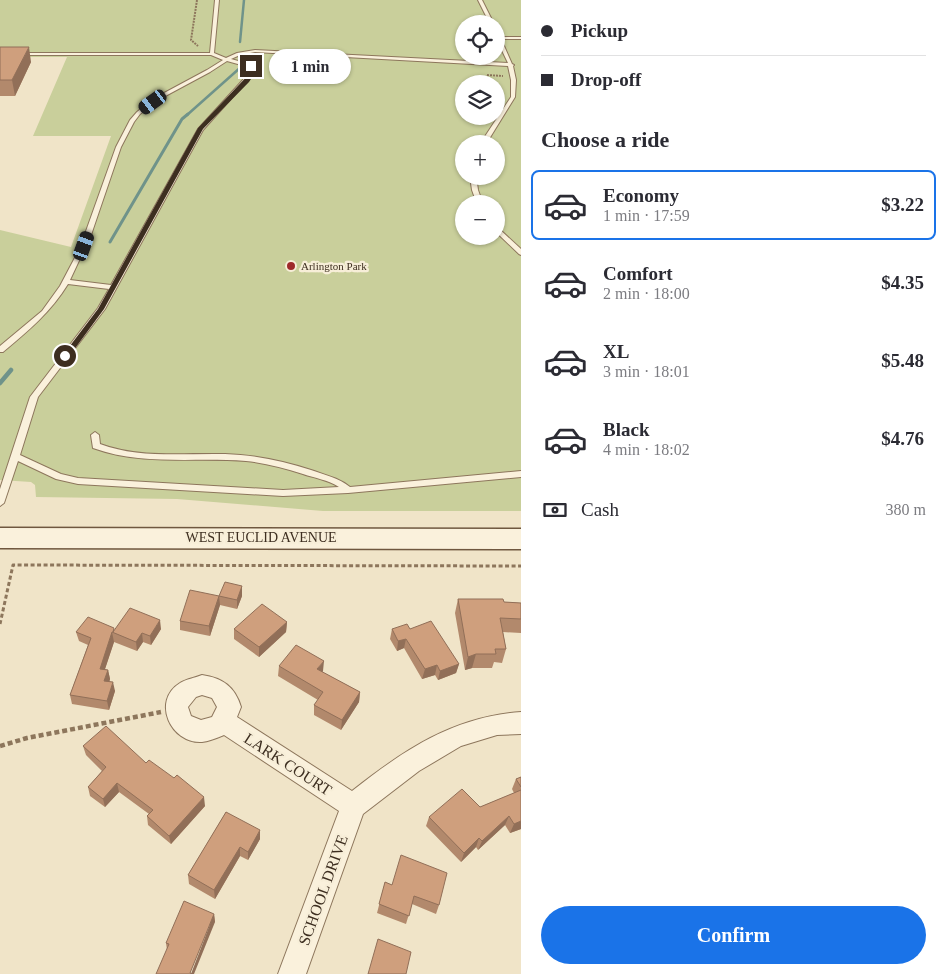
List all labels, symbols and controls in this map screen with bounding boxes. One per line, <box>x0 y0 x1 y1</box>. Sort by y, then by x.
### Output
map controls <box>455 15 505 245</box>
button: locate <box>455 15 505 65</box>
text: Pickup <box>571 20 628 41</box>
callout: 1 min <box>268 48 351 84</box>
route end <box>240 55 262 77</box>
text: 1 min <box>291 58 329 75</box>
text: Drop-off <box>571 69 641 90</box>
button: layers <box>455 75 505 125</box>
car <box>136 87 169 117</box>
text: Choose a ride <box>541 127 669 152</box>
button: + <box>455 135 505 185</box>
icon: car <box>543 183 588 228</box>
text: Economy <box>603 185 679 206</box>
text: $3.22 <box>881 194 924 215</box>
button: − <box>455 195 505 245</box>
text: 1 min · 17:59 <box>603 207 690 224</box>
car <box>71 229 96 263</box>
marker: Arlington Park <box>285 260 297 272</box>
place label: Arlington Park <box>301 260 367 272</box>
icon: car <box>543 261 588 306</box>
text: Comfort <box>603 263 673 284</box>
text: $4.35 <box>881 272 924 293</box>
text: 2 min · 18:00 <box>603 285 690 302</box>
icon: car <box>543 339 588 384</box>
text: XL <box>603 341 629 362</box>
route start <box>54 345 76 367</box>
text: $5.48 <box>881 350 924 371</box>
text: 3 min · 18:01 <box>603 363 690 380</box>
icon: car <box>543 417 588 462</box>
text: Black <box>603 419 649 440</box>
text: $4.76 <box>881 428 924 449</box>
text: 4 min · 18:02 <box>603 441 690 458</box>
icon: cash <box>541 496 569 524</box>
text: Cash <box>581 499 619 520</box>
text: 380 m <box>886 501 926 518</box>
street label: WEST EUCLID AVENUE <box>185 530 337 545</box>
street label: LARK COURT <box>241 729 335 799</box>
street label: SCHOOL DRIVE <box>295 832 351 948</box>
button: Confirm <box>541 906 926 964</box>

